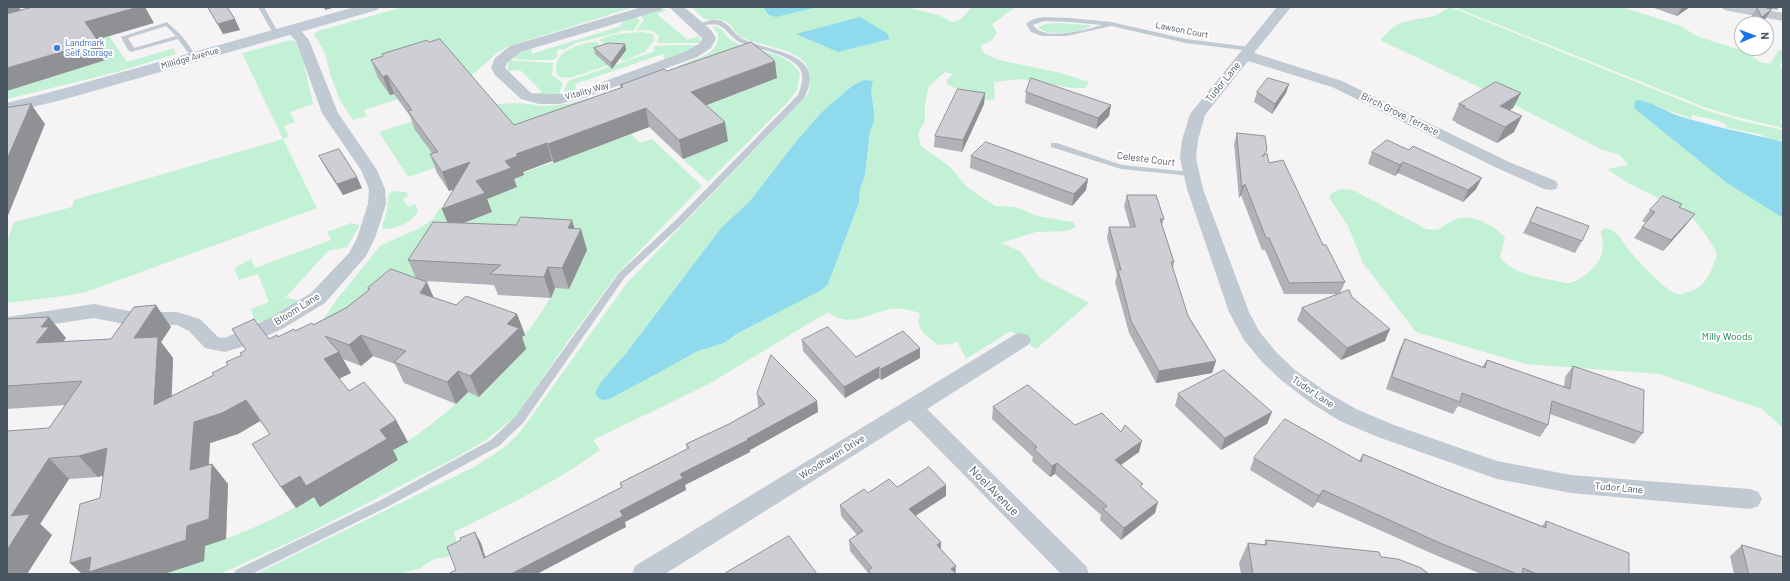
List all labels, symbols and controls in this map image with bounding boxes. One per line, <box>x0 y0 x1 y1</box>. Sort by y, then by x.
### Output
north arrow <box>1734 16 1774 56</box>
street label: Lawson Court <box>1155 20 1209 40</box>
text: N <box>1759 32 1772 40</box>
place label: Landmark Self Storage <box>65 38 113 59</box>
marker: Landmark Self Storage <box>52 43 62 53</box>
street label: Millidge Avenue <box>160 45 220 71</box>
street label: Tudor Lane <box>1203 59 1243 105</box>
street label: Vitality Way <box>564 80 610 102</box>
street label: Birch Grove Terrace <box>1359 90 1441 138</box>
street label: Celeste Court <box>1116 149 1176 169</box>
street label: Bloom Lane <box>272 290 322 328</box>
park label: Milly Woods <box>1702 331 1752 343</box>
street label: Tudor Lane <box>1289 373 1337 411</box>
street label: Woodhaven Drive <box>797 432 867 482</box>
street label: Noel Avenue <box>966 463 1022 519</box>
street label: Tudor Lane <box>1594 480 1644 496</box>

